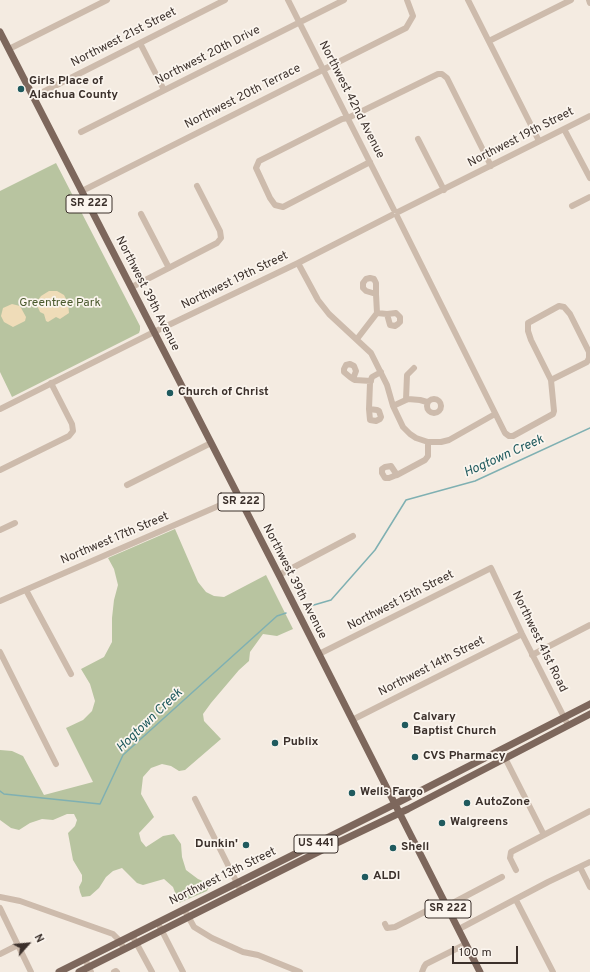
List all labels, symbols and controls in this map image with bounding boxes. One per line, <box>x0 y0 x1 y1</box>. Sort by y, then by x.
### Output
street label: Northwest 21st Street <box>69 5 179 71</box>
street label: Northwest 20th Drive <box>153 23 263 89</box>
street label: Northwest 42nd Avenue <box>315 39 387 161</box>
street label: Northwest 20th Terrace <box>183 62 303 132</box>
place label: Girls Place of Alachua County <box>29 75 118 103</box>
marker: Girls Place of Alachua County <box>16 84 26 94</box>
street label: Northwest 19th Street <box>466 105 576 171</box>
road number: SR 222 <box>66 195 112 213</box>
street label: Northwest 39th Avenue <box>112 234 182 354</box>
street label: Northwest 19th Street <box>179 249 291 313</box>
park label: Greentree Park <box>19 297 101 311</box>
place label: Church of Christ <box>178 386 269 400</box>
marker: Church of Christ <box>165 388 175 398</box>
water label: Hogtown Creek <box>462 432 546 482</box>
road number: SR 222 <box>218 493 264 511</box>
street label: Northwest 17th Street <box>59 510 171 568</box>
street label: Northwest 39th Avenue <box>259 522 329 642</box>
street label: Northwest 15th Street <box>345 568 457 634</box>
street label: Northwest 41st Road <box>508 589 570 695</box>
street label: Northwest 14th Street <box>377 634 487 700</box>
water label: Hogtown Creek <box>114 686 186 756</box>
place label: Calvary Baptist Church <box>413 711 496 739</box>
marker: Calvary Baptist Church <box>400 720 410 730</box>
place label: Publix <box>283 736 319 750</box>
marker: Publix <box>270 738 280 748</box>
place label: CVS Pharmacy <box>423 750 506 764</box>
marker: CVS Pharmacy <box>410 752 420 762</box>
place label: Wells Fargo <box>360 786 423 800</box>
marker: Wells Fargo <box>347 788 357 798</box>
place label: AutoZone <box>475 796 530 810</box>
marker: AutoZone <box>462 798 472 808</box>
place label: Walgreens <box>450 816 508 830</box>
marker: Walgreens <box>437 818 447 828</box>
road number: US 441 <box>294 835 338 853</box>
place label: Dunkin' <box>195 838 238 852</box>
marker: Dunkin' <box>241 840 251 850</box>
place label: Shell <box>401 841 429 855</box>
marker: Shell <box>388 843 398 853</box>
street label: Northwest 13th Street <box>167 845 279 909</box>
place label: ALDI <box>373 870 400 884</box>
marker: ALDI <box>360 872 370 882</box>
road number: SR 222 <box>425 900 471 918</box>
north arrow <box>8 924 48 964</box>
text: N <box>31 932 47 945</box>
scale bar <box>454 938 520 964</box>
text: 100 m <box>459 945 492 961</box>

